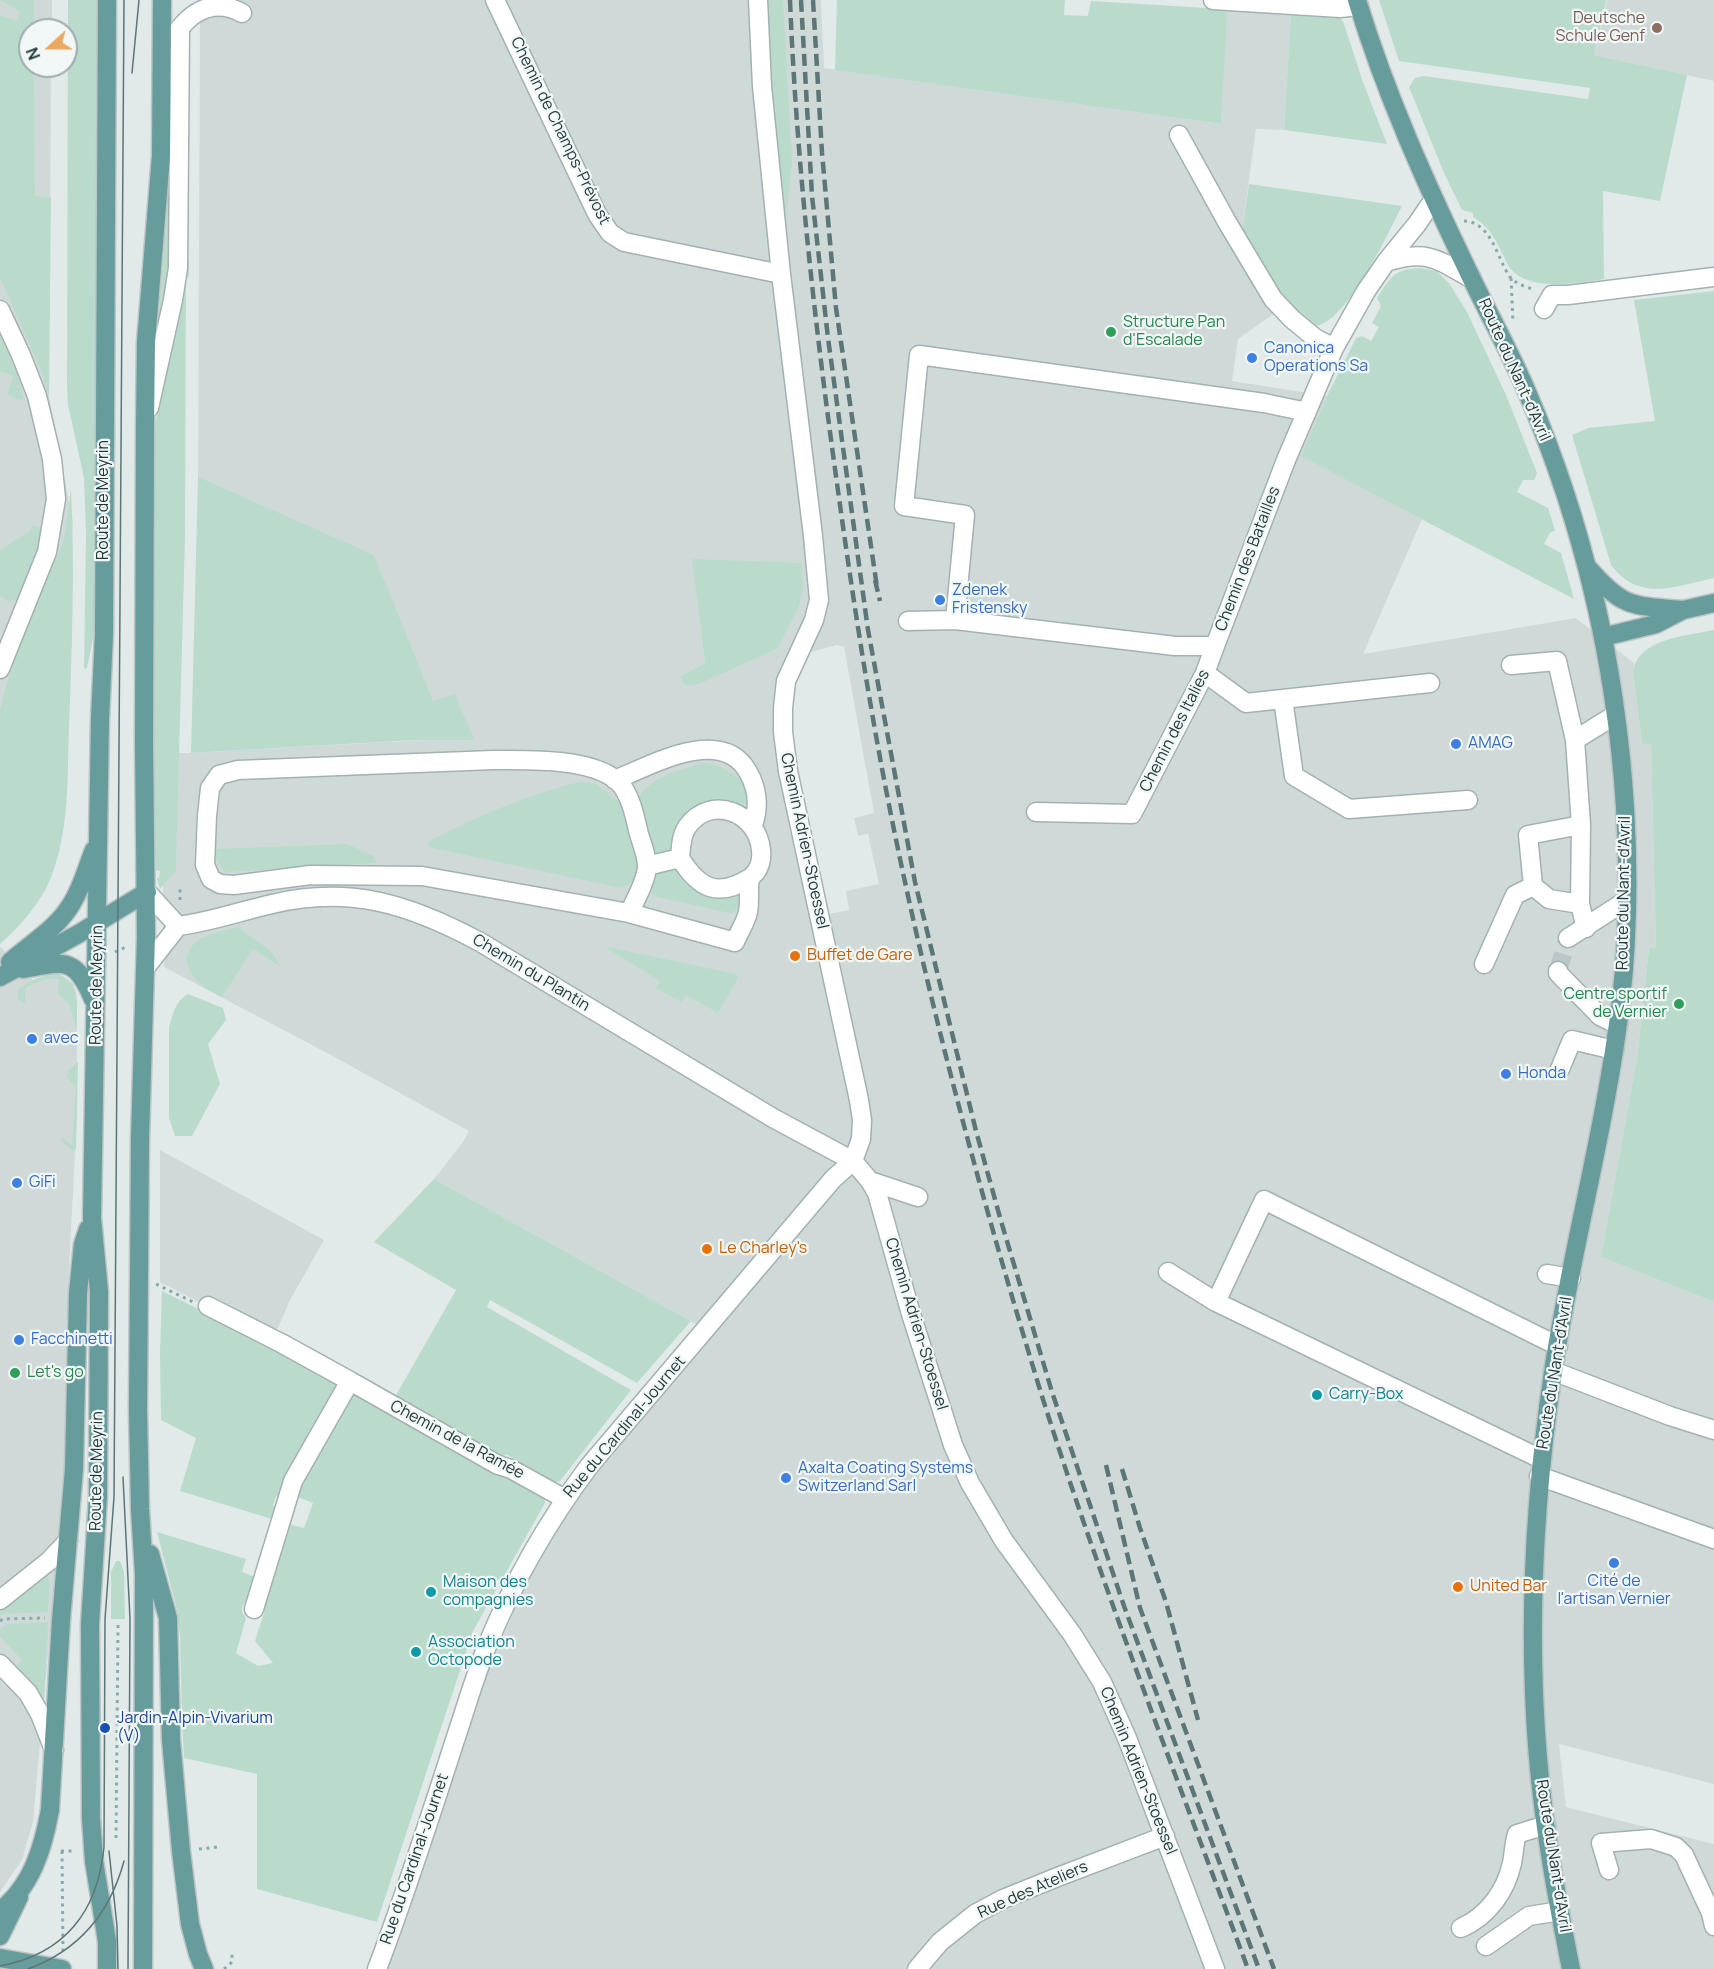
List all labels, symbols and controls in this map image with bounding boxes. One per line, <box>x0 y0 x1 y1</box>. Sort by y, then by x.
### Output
place label: Deutsche Schule Genf <box>1555 9 1645 47</box>
north arrow <box>18 18 78 78</box>
marker: Deutsche Schule Genf <box>1650 21 1664 35</box>
street label: Chemin de Champs-Prévost <box>506 34 614 228</box>
text: N <box>21 44 45 63</box>
street label: Route du Nant-d'Avril <box>1474 296 1554 444</box>
place label: Structure Pan d'Escalade <box>1123 313 1225 351</box>
marker: Structure Pan d'Escalade <box>1104 325 1118 339</box>
place label: Canonica Operations Sa <box>1264 339 1368 377</box>
marker: Canonica Operations Sa <box>1245 351 1259 365</box>
street label: Route de Meyrin <box>94 440 114 560</box>
street label: Chemin des Batailles <box>1212 484 1284 634</box>
place label: Zdenek Fristensky <box>952 581 1027 619</box>
marker: Zdenek Fristensky <box>933 593 947 607</box>
street label: Chemin des Italies <box>1136 667 1214 795</box>
place label: AMAG <box>1468 734 1513 754</box>
marker: AMAG <box>1449 737 1463 751</box>
street label: Chemin Adrien-Stoessel <box>776 751 832 931</box>
street label: Route du Nant-d'Avril <box>1613 816 1635 970</box>
street label: Route de Meyrin <box>86 925 108 1045</box>
street label: Chemin du Plantin <box>469 930 593 1016</box>
place label: Buffet de Gare <box>807 946 913 966</box>
marker: Buffet de Gare <box>788 949 802 963</box>
place label: Centre sportif de Vernier <box>1563 985 1667 1023</box>
marker: Centre sportif de Vernier <box>1672 997 1686 1011</box>
place label: avec <box>44 1029 79 1049</box>
marker: avec <box>25 1032 39 1046</box>
place label: Honda <box>1518 1064 1566 1084</box>
marker: Honda <box>1499 1067 1513 1081</box>
place label: GiFi <box>29 1173 56 1193</box>
marker: GiFi <box>10 1176 24 1190</box>
street label: Chemin Adrien-Stoessel <box>881 1236 951 1412</box>
place label: Le Charley's <box>719 1239 807 1259</box>
marker: Le Charley's <box>700 1242 714 1256</box>
street label: Route du Nant-d'Avril <box>1533 1295 1577 1451</box>
place label: Facchinetti <box>31 1330 113 1350</box>
marker: Facchinetti <box>12 1333 26 1347</box>
street label: Rue du Cardinal-Journet <box>560 1352 690 1502</box>
place label: Let's go <box>27 1363 84 1383</box>
marker: Let's go <box>8 1366 22 1380</box>
place label: Carry-Box <box>1329 1385 1403 1405</box>
marker: Carry-Box <box>1310 1388 1324 1402</box>
street label: Chemin de la Ramée <box>387 1397 527 1483</box>
street label: Route de Meyrin <box>86 1411 108 1531</box>
place label: Axalta Coating Systems Switzerland Sarl <box>798 1459 973 1497</box>
marker: Axalta Coating Systems Switzerland Sarl <box>779 1471 793 1485</box>
marker: Cité de l'artisan Vernier <box>1607 1556 1621 1570</box>
place label: Cité de l'artisan Vernier <box>1557 1572 1671 1610</box>
place label: Maison des compagnies <box>443 1573 533 1611</box>
place label: United Bar <box>1470 1577 1547 1597</box>
marker: United Bar <box>1451 1580 1465 1594</box>
marker: Maison des compagnies <box>424 1585 438 1599</box>
place label: Association Octopode <box>428 1633 515 1671</box>
marker: Association Octopode <box>409 1645 423 1659</box>
street label: Chemin Adrien-Stoessel <box>1096 1684 1180 1858</box>
place label: Jardin-Alpin-Vivarium (V) <box>117 1709 273 1747</box>
marker: Jardin-Alpin-Vivarium (V) <box>98 1721 112 1735</box>
street label: Rue du Cardinal-Journet <box>377 1771 453 1947</box>
street label: Route du Nant-d'Avril <box>1531 1778 1575 1934</box>
street label: Rue des Ateliers <box>975 1857 1091 1923</box>

